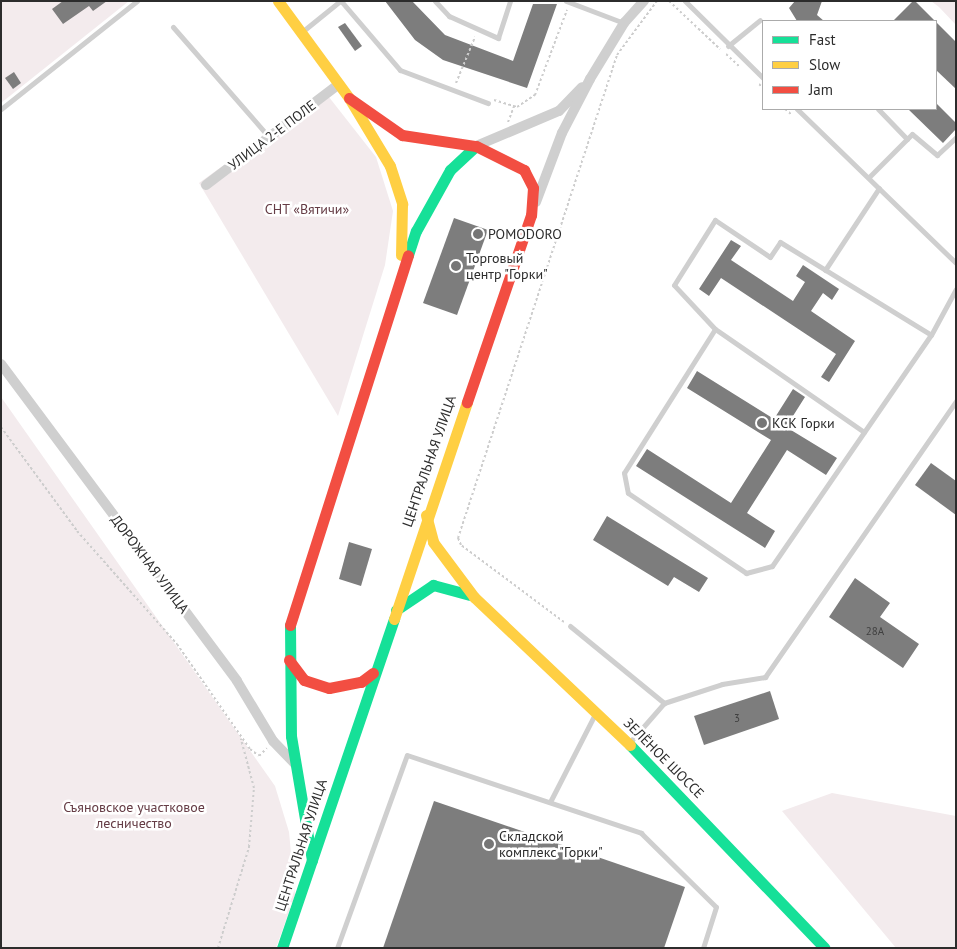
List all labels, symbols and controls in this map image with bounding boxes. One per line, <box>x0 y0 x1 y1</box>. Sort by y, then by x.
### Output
legend <box>762 20 937 110</box>
text: Fast <box>809 30 836 49</box>
text: Slow <box>809 55 840 74</box>
text: Jam <box>809 80 833 99</box>
street label: УЛИЦА 2-Е ПОЛЕ <box>225 96 319 174</box>
park label: СНТ «Вятичи» <box>265 201 349 217</box>
place label: POMODORO <box>488 226 562 242</box>
marker: POMODORO <box>472 228 484 240</box>
place label: Торговый центр "Горки" <box>466 250 549 282</box>
marker: Торговый центр "Горки" <box>450 260 462 272</box>
street label: ЦЕНТРАЛЬНАЯ УЛИЦА <box>399 393 459 529</box>
place label: КСК Горки <box>772 415 835 431</box>
marker: КСК Горки <box>756 417 768 429</box>
street label: ДОРОЖНАЯ УЛИЦА <box>107 511 193 617</box>
house number: 28А <box>866 624 884 638</box>
house number: 3 <box>734 711 740 725</box>
street label: ЗЕЛЁНОЕ ШОССЕ <box>620 714 708 802</box>
street label: ЦЕНТРАЛЬНАЯ УЛИЦА <box>272 777 330 913</box>
park label: Съяновское участковое лесничество <box>63 799 205 832</box>
place label: Складской комплекс "Горки" <box>499 828 604 860</box>
marker: Складской комплекс "Горки" <box>483 838 495 850</box>

